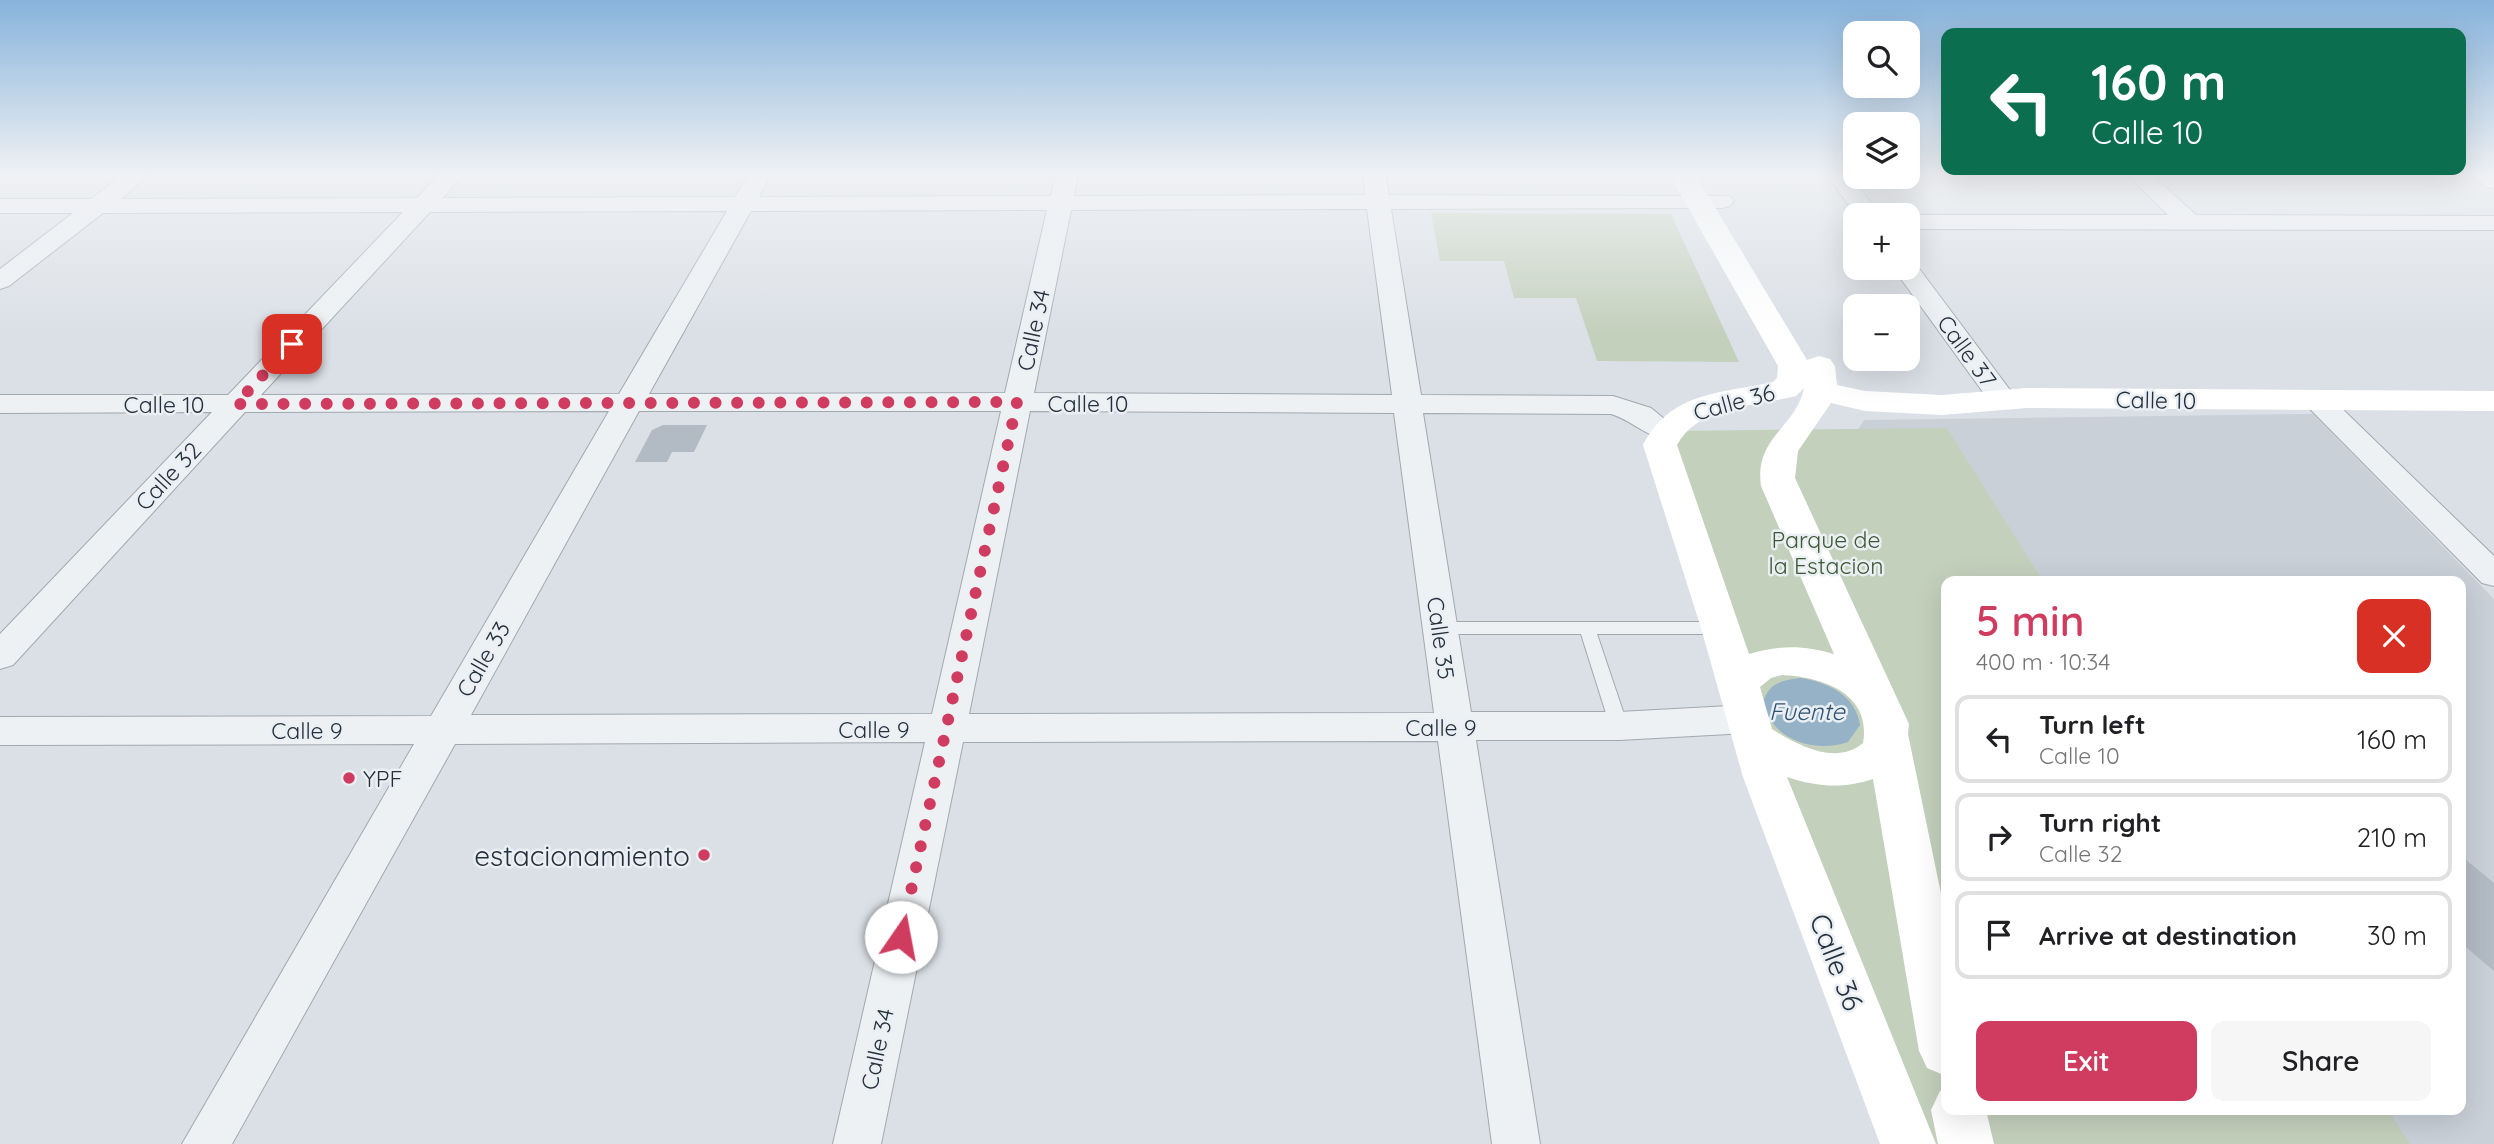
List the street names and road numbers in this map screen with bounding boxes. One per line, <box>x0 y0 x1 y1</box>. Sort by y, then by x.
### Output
street label: Calle 34 <box>1010 287 1056 373</box>
street label: Calle 37 <box>1931 309 2003 393</box>
street label: Calle 36 <box>1690 377 1778 427</box>
street label: Calle 10 <box>2115 385 2197 415</box>
street label: Calle 10 <box>1048 389 1128 418</box>
street label: Calle 10 <box>124 390 204 419</box>
street label: Calle 32 <box>129 436 207 516</box>
street label: Calle 35 <box>1421 595 1461 681</box>
street label: Calle 33 <box>450 616 516 702</box>
street label: Calle 9 <box>1405 713 1477 742</box>
street label: Calle 9 <box>838 715 910 744</box>
street label: Calle 9 <box>271 716 343 745</box>
street label: Calle 36 <box>1803 909 1871 1015</box>
street label: Calle 34 <box>854 1006 900 1092</box>

